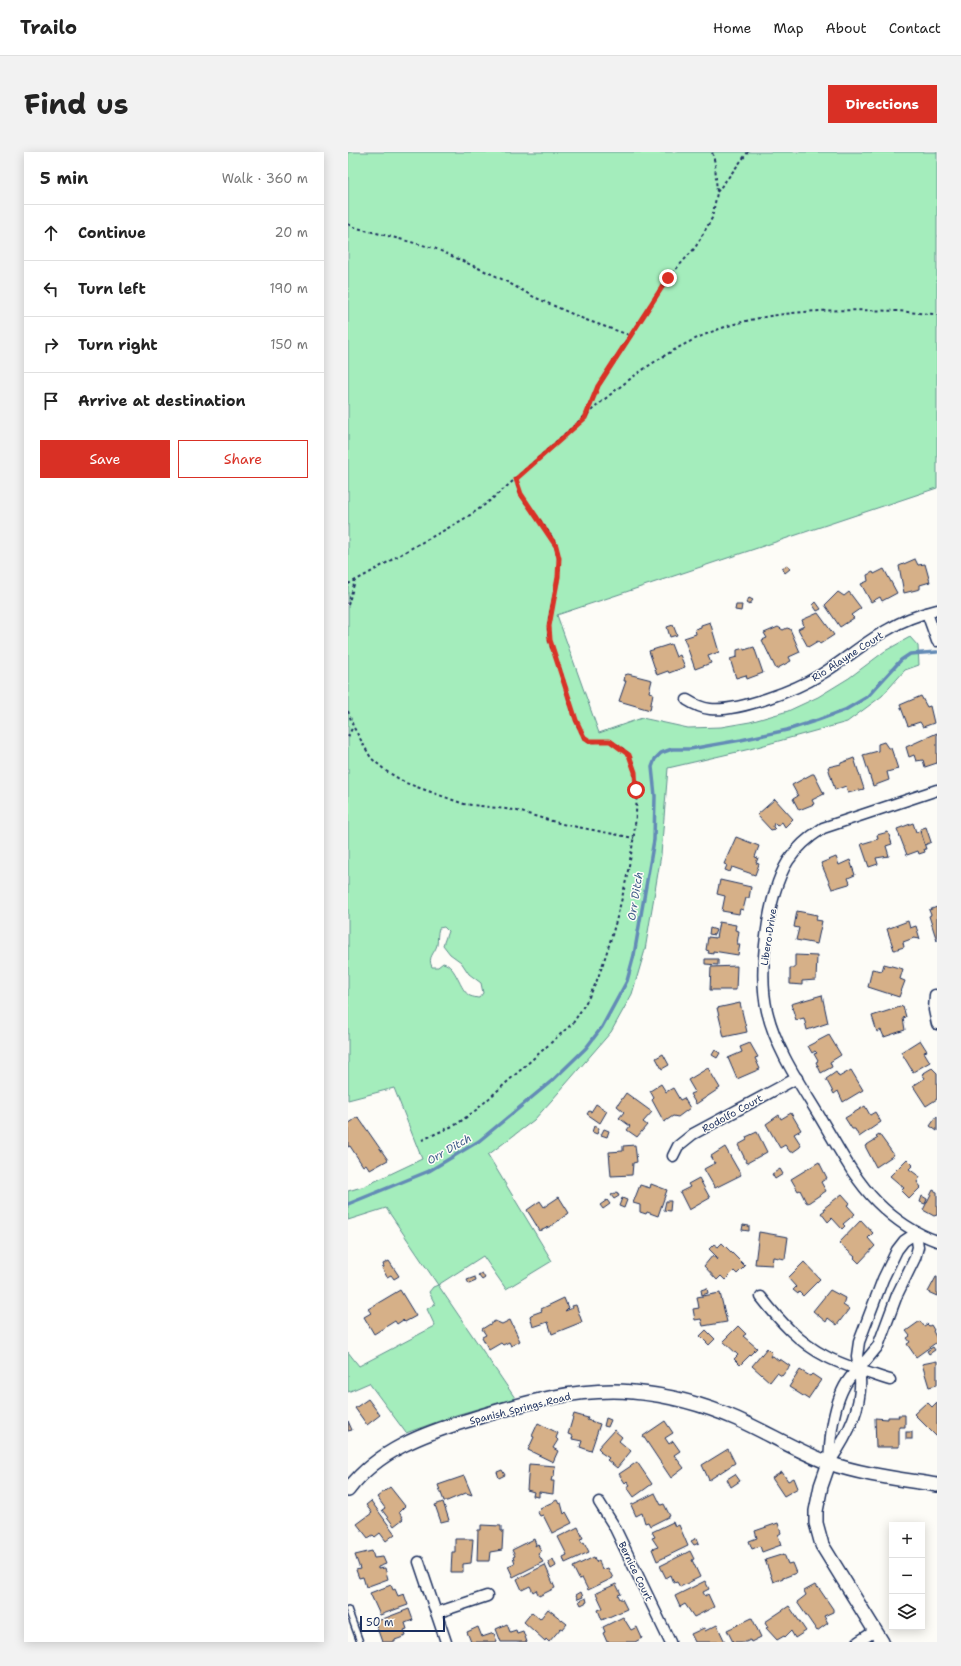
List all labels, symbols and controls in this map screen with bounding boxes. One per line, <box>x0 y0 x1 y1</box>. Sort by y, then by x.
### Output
text: Trailo <box>20 15 77 40</box>
text: Home <box>713 19 752 37</box>
text: Map <box>774 19 804 37</box>
text: About <box>826 19 867 37</box>
text: Contact <box>889 19 941 37</box>
text: Find us <box>24 85 129 123</box>
button: Directions <box>828 85 937 123</box>
text: 5 min <box>40 167 88 189</box>
text: Walk · 360 m <box>222 170 308 187</box>
icon: ahead <box>40 222 62 244</box>
text: Continue <box>78 223 146 243</box>
text: 20 m <box>275 224 308 241</box>
route end <box>659 269 677 287</box>
icon: left <box>40 278 62 300</box>
text: Turn left <box>78 279 146 299</box>
text: 190 m <box>269 280 308 297</box>
icon: right <box>40 334 62 356</box>
text: Turn right <box>78 335 158 355</box>
text: 150 m <box>270 336 308 353</box>
icon: arrive <box>40 390 62 412</box>
text: Arrive at destination <box>78 391 246 411</box>
button: Save <box>40 440 170 478</box>
button: Share <box>178 440 308 478</box>
street label: Rio Alayne Court <box>809 628 885 684</box>
route start <box>627 781 645 799</box>
water label: Orr Ditch <box>624 871 647 922</box>
street label: Libero Drive <box>758 907 779 966</box>
street label: Rodolfo Court <box>700 1091 765 1135</box>
water label: Orr Ditch <box>424 1131 474 1168</box>
street label: Spanish Springs Road <box>468 1389 573 1427</box>
map controls <box>889 1522 925 1630</box>
button: + <box>889 1522 925 1558</box>
street label: Bernice Court <box>616 1539 656 1603</box>
button: − <box>889 1558 925 1594</box>
button: layers <box>889 1594 925 1630</box>
scale bar <box>360 1614 445 1633</box>
text: 50 m <box>366 1615 394 1630</box>

